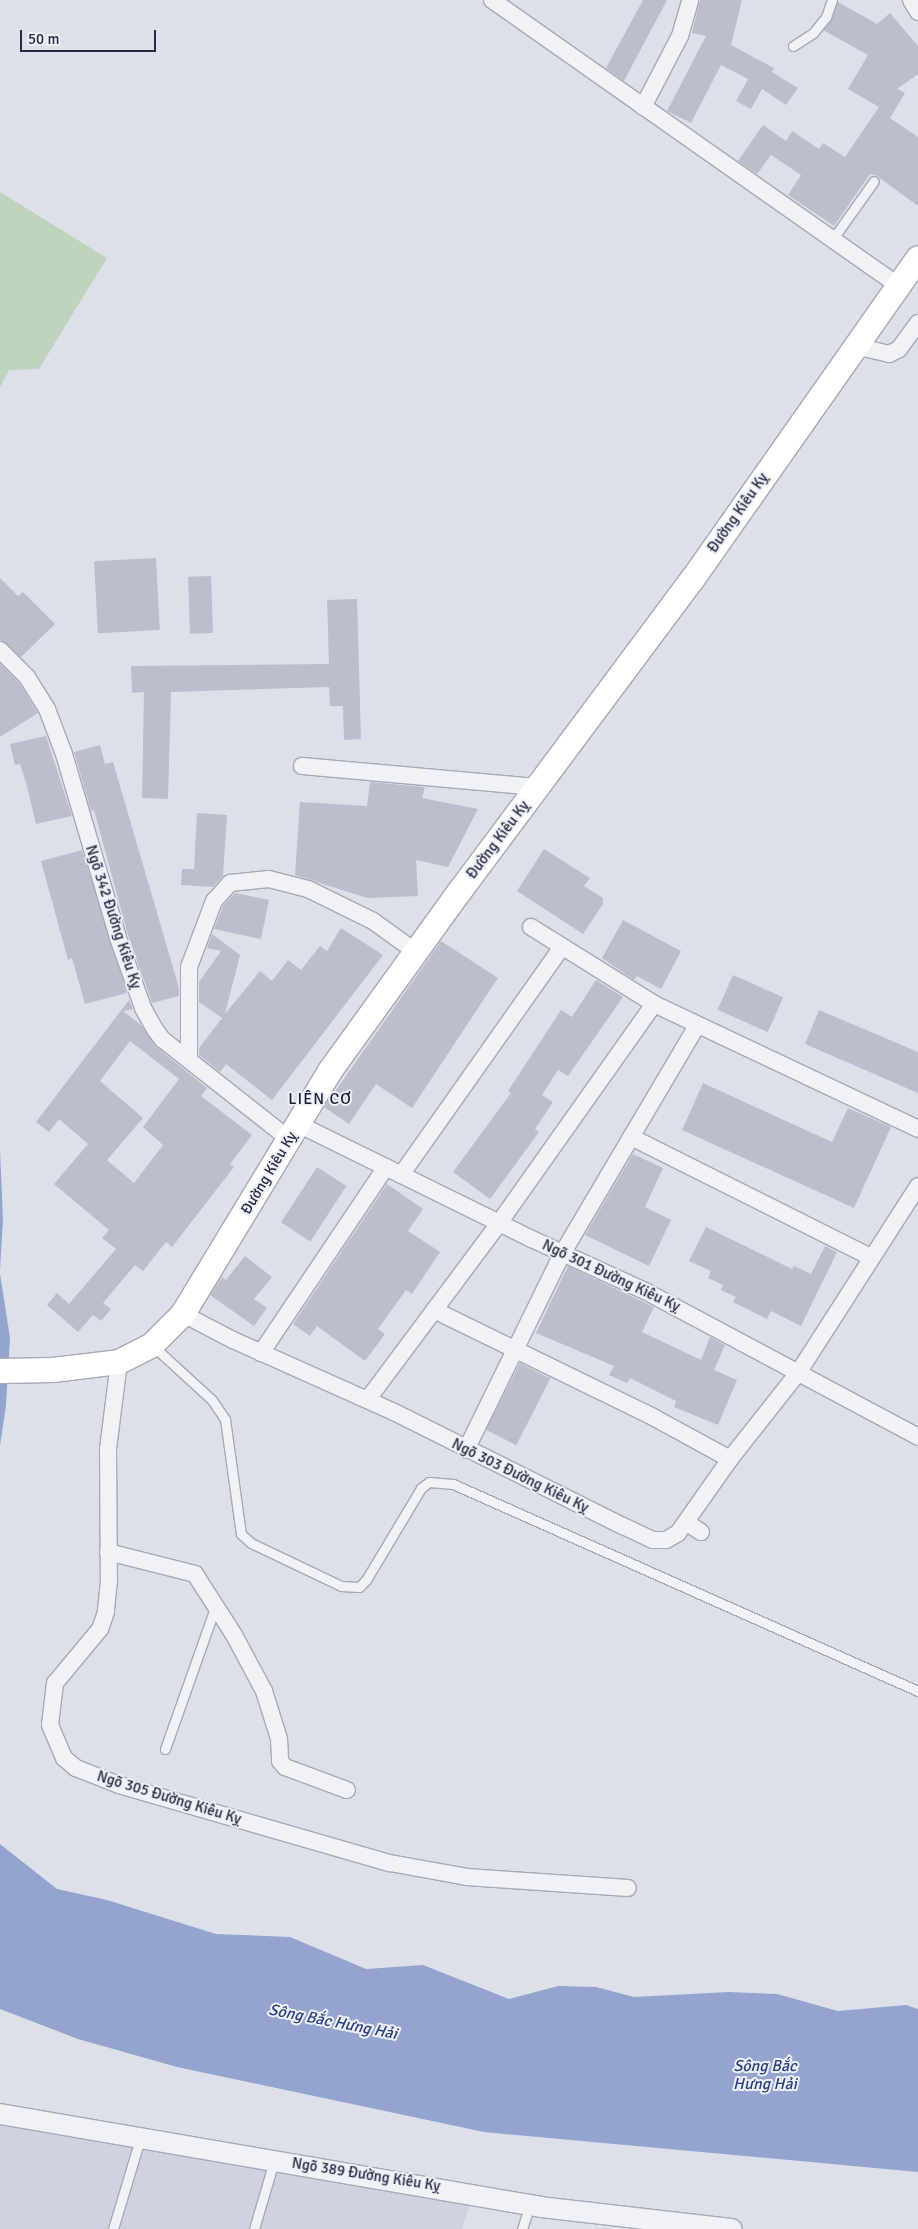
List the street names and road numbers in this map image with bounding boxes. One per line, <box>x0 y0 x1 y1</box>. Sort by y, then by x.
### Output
street label: Đường Kiêu Kỵ <box>704 470 772 556</box>
street label: Đường Kiêu Kỵ <box>463 797 533 883</box>
street label: Ngõ 342 Đường Kiêu Kỵ <box>81 843 145 991</box>
street label: Đường Kiêu Kỵ <box>237 1128 301 1218</box>
street label: Ngõ 301 Đường Kiêu Kỵ <box>539 1236 683 1316</box>
street label: Ngõ 303 Đường Kiêu Kỵ <box>449 1435 591 1517</box>
street label: Ngõ 305 Đường Kiêu Kỵ <box>95 1767 243 1829</box>
street label: Ngõ 389 Đường Kiêu Kỵ <box>291 2154 441 2196</box>

